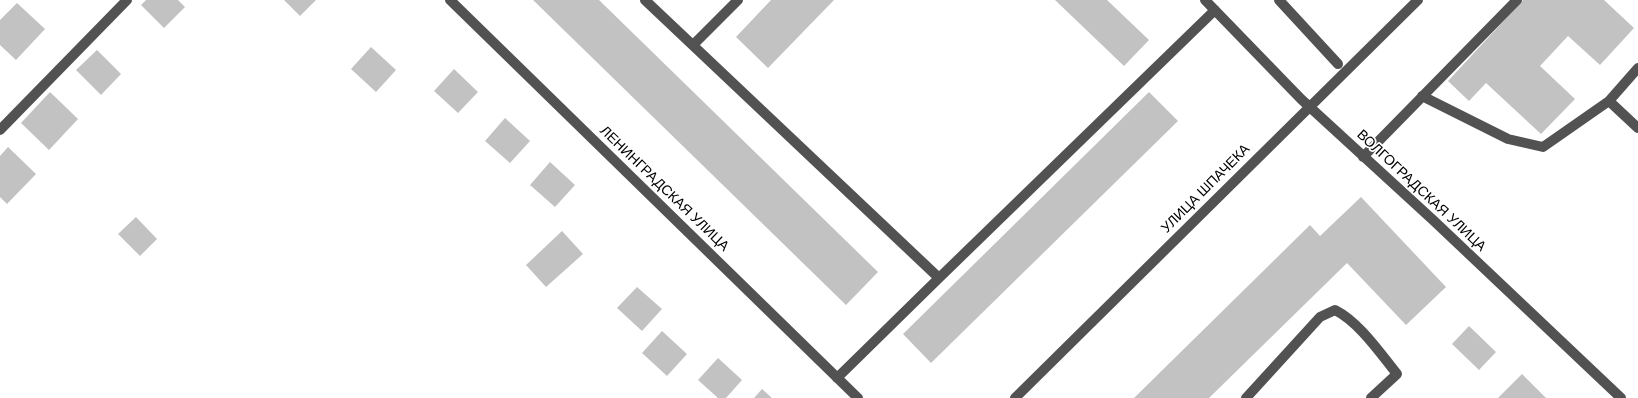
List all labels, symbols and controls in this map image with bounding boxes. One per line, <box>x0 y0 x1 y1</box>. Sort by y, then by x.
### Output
street label: ЛЕНИНГРАДСКАЯ УЛИЦА <box>596 123 732 255</box>
street label: ВОЛГОГРАДСКАЯ УЛИЦА <box>1353 127 1489 255</box>
street label: УЛИЦА ШПАЧЕКА <box>1158 141 1254 237</box>

